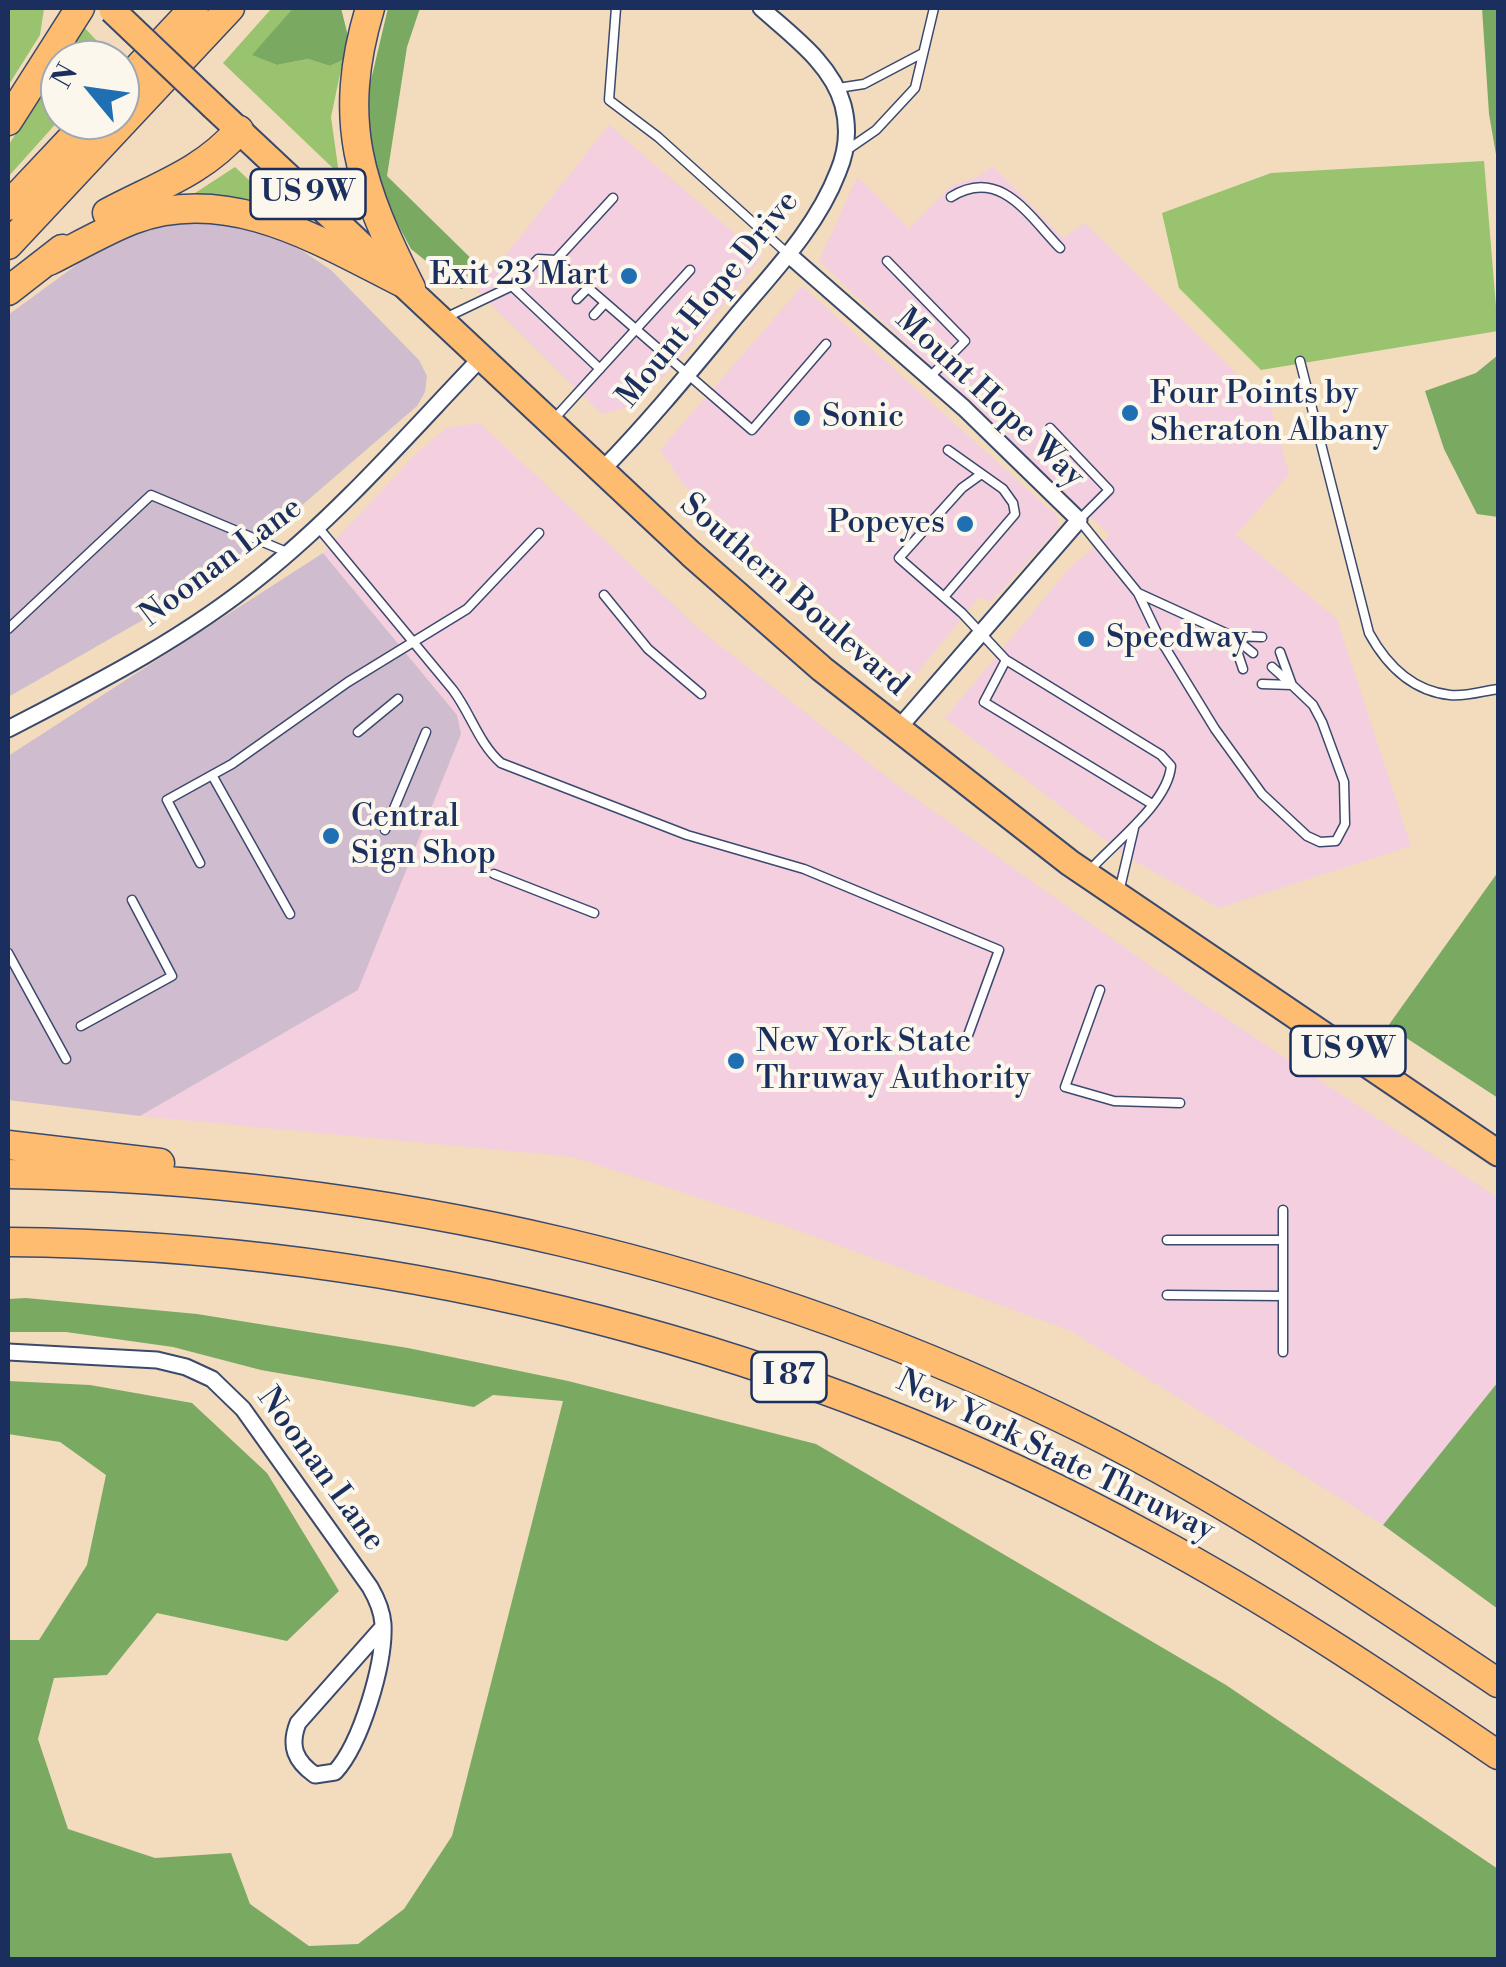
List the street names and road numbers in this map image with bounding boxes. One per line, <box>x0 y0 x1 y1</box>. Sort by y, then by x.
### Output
road number: US 9W <box>250 169 366 219</box>
street label: Mount Hope Drive <box>610 184 808 416</box>
street label: Mount Hope Way <box>886 301 1092 497</box>
street label: Southern Boulevard <box>671 487 915 705</box>
street label: Noonan Lane <box>133 490 311 636</box>
road number: US 9W <box>1290 1026 1406 1076</box>
road number: I 87 <box>752 1352 826 1402</box>
street label: New York State Thruway <box>890 1363 1220 1551</box>
street label: Noonan Lane <box>248 1381 392 1559</box>

